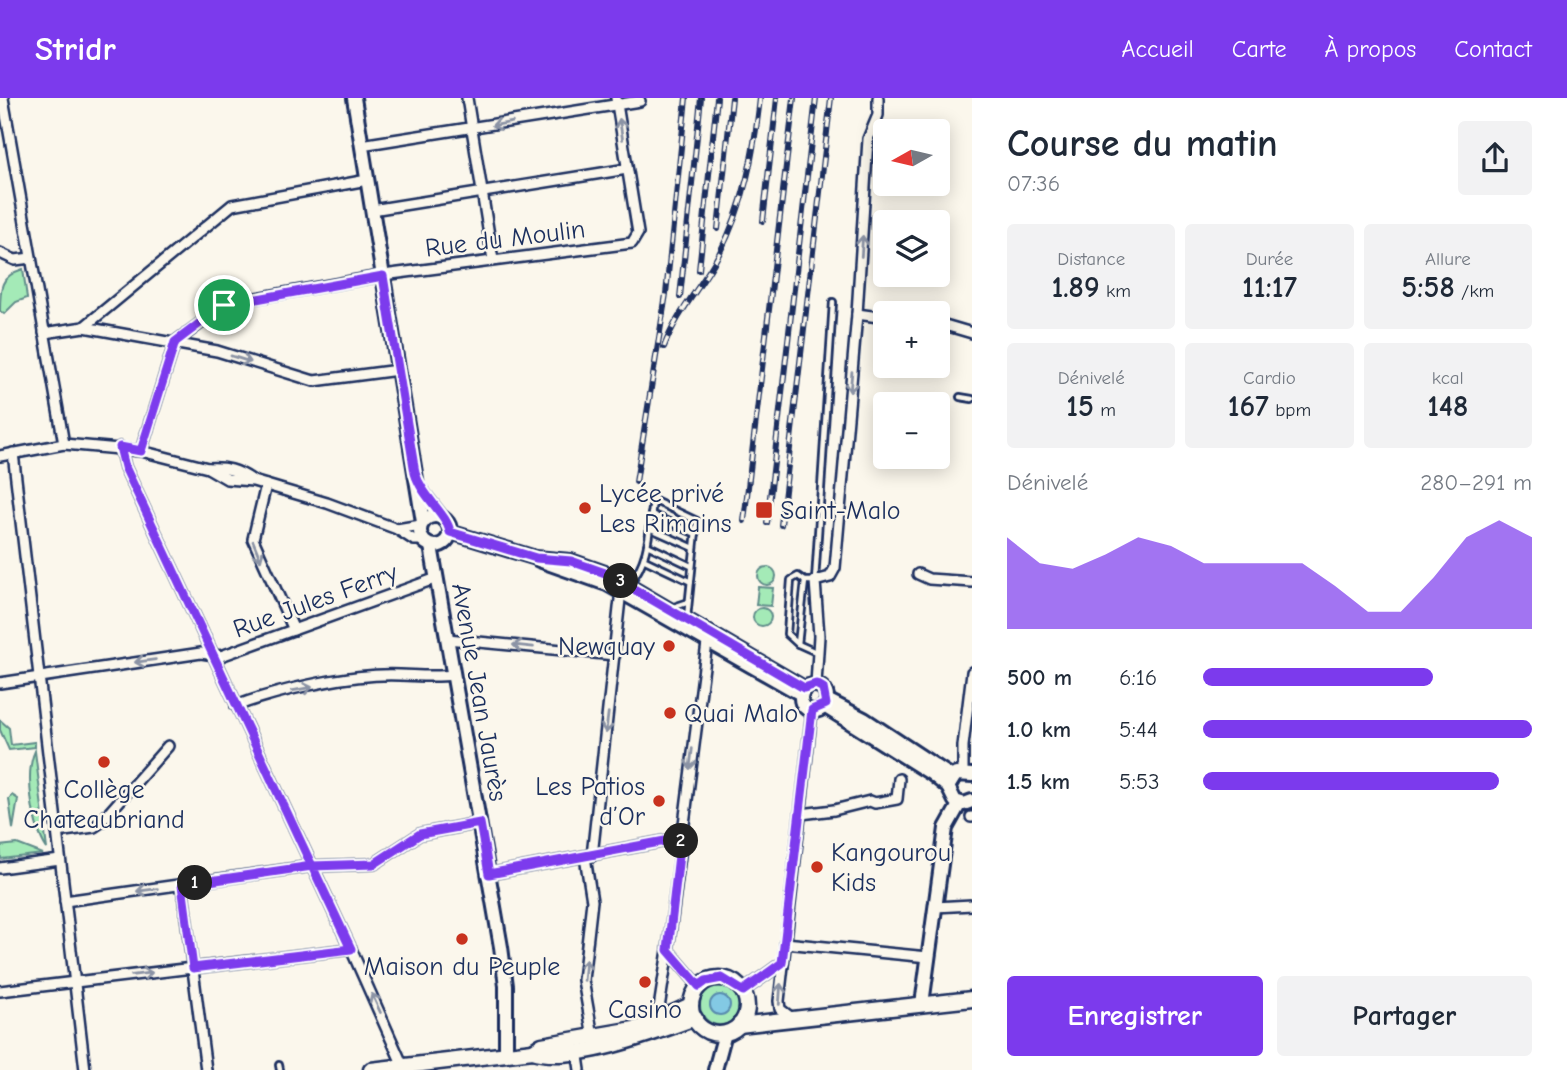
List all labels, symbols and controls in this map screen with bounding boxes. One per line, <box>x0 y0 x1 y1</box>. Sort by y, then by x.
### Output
text: Stridr <box>35 30 116 68</box>
text: Accueil <box>1122 35 1194 63</box>
text: Carte <box>1232 35 1287 63</box>
text: À propos <box>1325 35 1416 63</box>
text: Contact <box>1454 35 1532 63</box>
one-way arrow <box>491 118 514 131</box>
one-way arrow <box>614 118 627 141</box>
north arrow <box>873 119 950 196</box>
map controls <box>873 119 950 469</box>
button: share <box>1458 121 1532 195</box>
text: Course du matin <box>1007 122 1278 166</box>
text: 07:36 <box>1007 170 1060 197</box>
button: layers <box>873 210 950 287</box>
street label: Rue du Moulin <box>423 214 587 264</box>
one-way arrow <box>855 235 868 258</box>
text: Distance <box>1057 248 1125 270</box>
text: Durée <box>1246 248 1293 270</box>
text: Allure <box>1425 248 1471 270</box>
text: 1.89 <box>1051 270 1100 305</box>
text: 11:17 <box>1242 270 1297 305</box>
text: 5:58 <box>1401 270 1455 305</box>
pin <box>194 275 254 335</box>
text: km <box>1100 280 1131 302</box>
text: /km <box>1455 280 1494 302</box>
icon: arrive <box>205 286 243 324</box>
button: + <box>873 301 950 378</box>
one-way arrow <box>230 353 252 366</box>
text: Dénivelé <box>1058 367 1125 389</box>
text: Cardio <box>1243 367 1296 389</box>
text: kcal <box>1432 367 1464 389</box>
one-way arrow <box>844 371 857 393</box>
text: 15 <box>1066 389 1094 424</box>
text: 167 <box>1228 389 1269 424</box>
text: 148 <box>1427 389 1468 424</box>
button: − <box>873 392 950 469</box>
text: m <box>1094 399 1116 421</box>
text: bpm <box>1269 399 1311 421</box>
text: Dénivelé <box>1007 469 1088 496</box>
text: 280–291 m <box>1420 469 1532 496</box>
place label: Lycée privé Les Rimains <box>599 479 732 539</box>
place label: Saint-Malo <box>780 496 901 526</box>
marker: Lycée privé Les Rimains <box>577 500 593 516</box>
marker: Saint-Malo <box>754 500 774 520</box>
one-way arrow <box>252 539 265 561</box>
street label: Rue Jules Ferry <box>229 557 402 645</box>
pin: 3 <box>604 564 638 598</box>
text: 3 <box>616 569 625 591</box>
street label: Avenue Jean Jaurès <box>445 581 513 804</box>
place label: Newquay <box>558 632 655 662</box>
marker: Newquay <box>661 638 677 654</box>
one-way arrow <box>512 640 535 653</box>
one-way arrow <box>134 655 157 668</box>
text: 500 m <box>1007 664 1072 691</box>
text: 6:16 <box>1119 664 1157 691</box>
one-way arrow <box>290 681 313 695</box>
place label: Quai Malo <box>684 699 798 729</box>
marker: Quai Malo <box>662 705 678 721</box>
one-way arrow <box>601 711 614 734</box>
text: 1.0 km <box>1007 716 1071 743</box>
text: 5:44 <box>1119 716 1158 743</box>
one-way arrow <box>684 747 697 770</box>
marker: Collège Chateaubriand <box>96 754 112 770</box>
text: 1.5 km <box>1007 768 1070 795</box>
text: 5:53 <box>1119 768 1160 795</box>
place label: Les Patios d’Or <box>535 772 646 832</box>
place label: Collège Chateaubriand <box>23 775 185 835</box>
marker: Les Patios d’Or <box>651 793 667 809</box>
pin: 2 <box>664 824 698 858</box>
text: 2 <box>676 829 685 851</box>
place label: Kangourou Kids <box>831 838 951 898</box>
marker: Kangourou Kids <box>809 859 825 875</box>
pin: 1 <box>178 866 212 900</box>
text: 1 <box>191 871 198 893</box>
one-way arrow <box>136 884 159 897</box>
marker: Maison du Peuple <box>454 931 470 947</box>
place label: Maison du Peuple <box>364 952 560 982</box>
one-way arrow <box>579 959 592 982</box>
one-way arrow <box>131 967 153 980</box>
marker: Casino <box>637 974 653 990</box>
button: Enregistrer <box>1007 976 1263 1056</box>
button: Partager <box>1277 976 1532 1056</box>
one-way arrow <box>774 983 787 1006</box>
one-way arrow <box>369 993 383 1014</box>
place label: Casino <box>608 995 682 1025</box>

